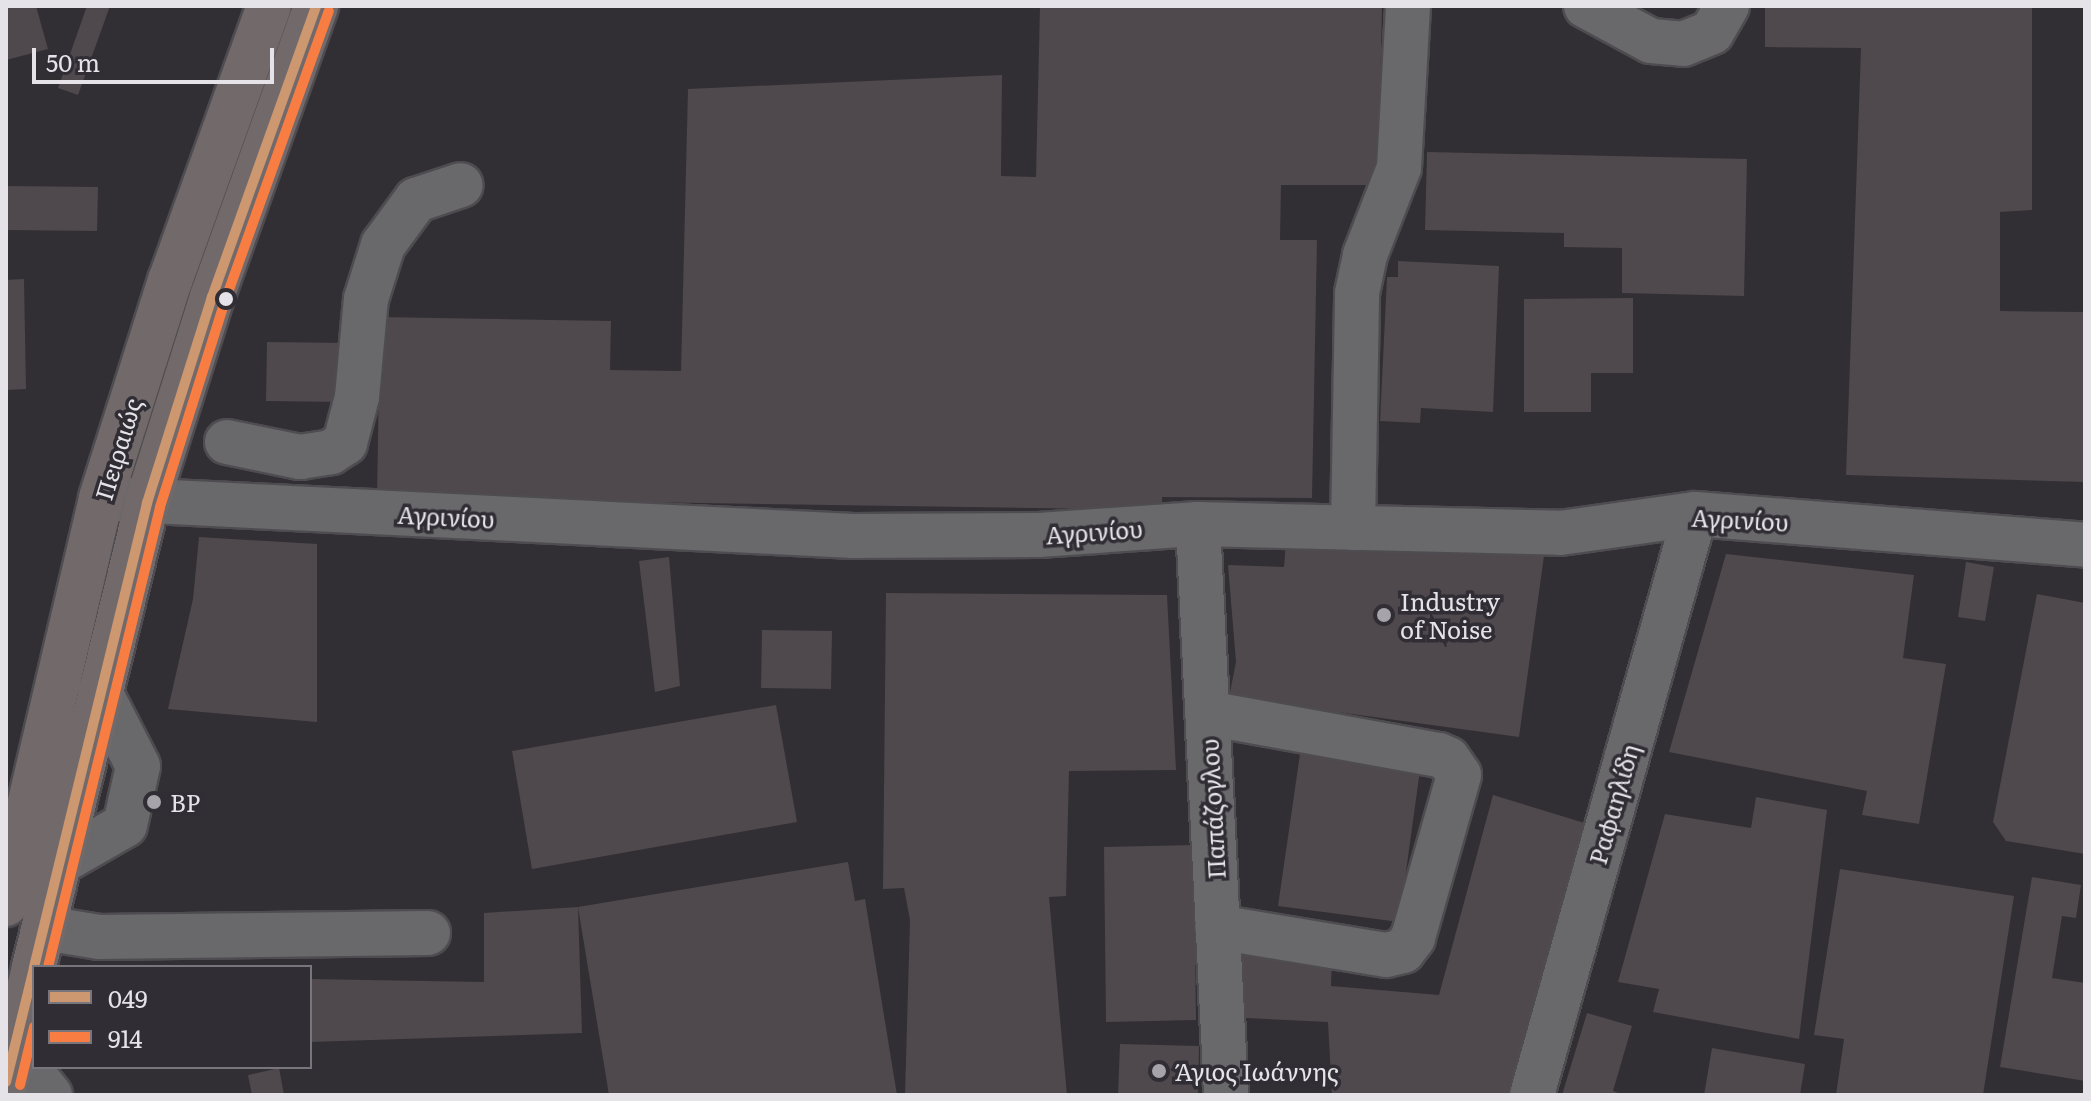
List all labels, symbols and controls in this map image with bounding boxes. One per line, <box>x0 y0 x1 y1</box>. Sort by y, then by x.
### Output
scale bar <box>36 32 278 82</box>
text: 50 m <box>46 44 100 79</box>
unlabelled marker <box>218 291 234 307</box>
street label: Πειραιώς <box>88 394 146 504</box>
street label: Αγρινίου <box>397 499 495 533</box>
street label: Αγρινίου <box>1691 502 1789 536</box>
street label: Αγρινίου <box>1045 513 1143 549</box>
place label: Industry of Noise <box>1400 587 1500 643</box>
marker: Industry of Noise <box>1375 606 1393 624</box>
street label: Παπάζογλου <box>1194 738 1230 880</box>
street label: Ραφαηλίδη <box>1582 741 1644 867</box>
place label: BP <box>170 788 200 816</box>
marker: BP <box>145 793 163 811</box>
legend <box>32 965 312 1069</box>
text: 049 <box>108 980 148 1015</box>
text: 914 <box>108 1020 143 1055</box>
place label: Άγιος Ιωάννης <box>1175 1057 1339 1085</box>
marker: Άγιος Ιωάννης <box>1150 1062 1168 1080</box>

